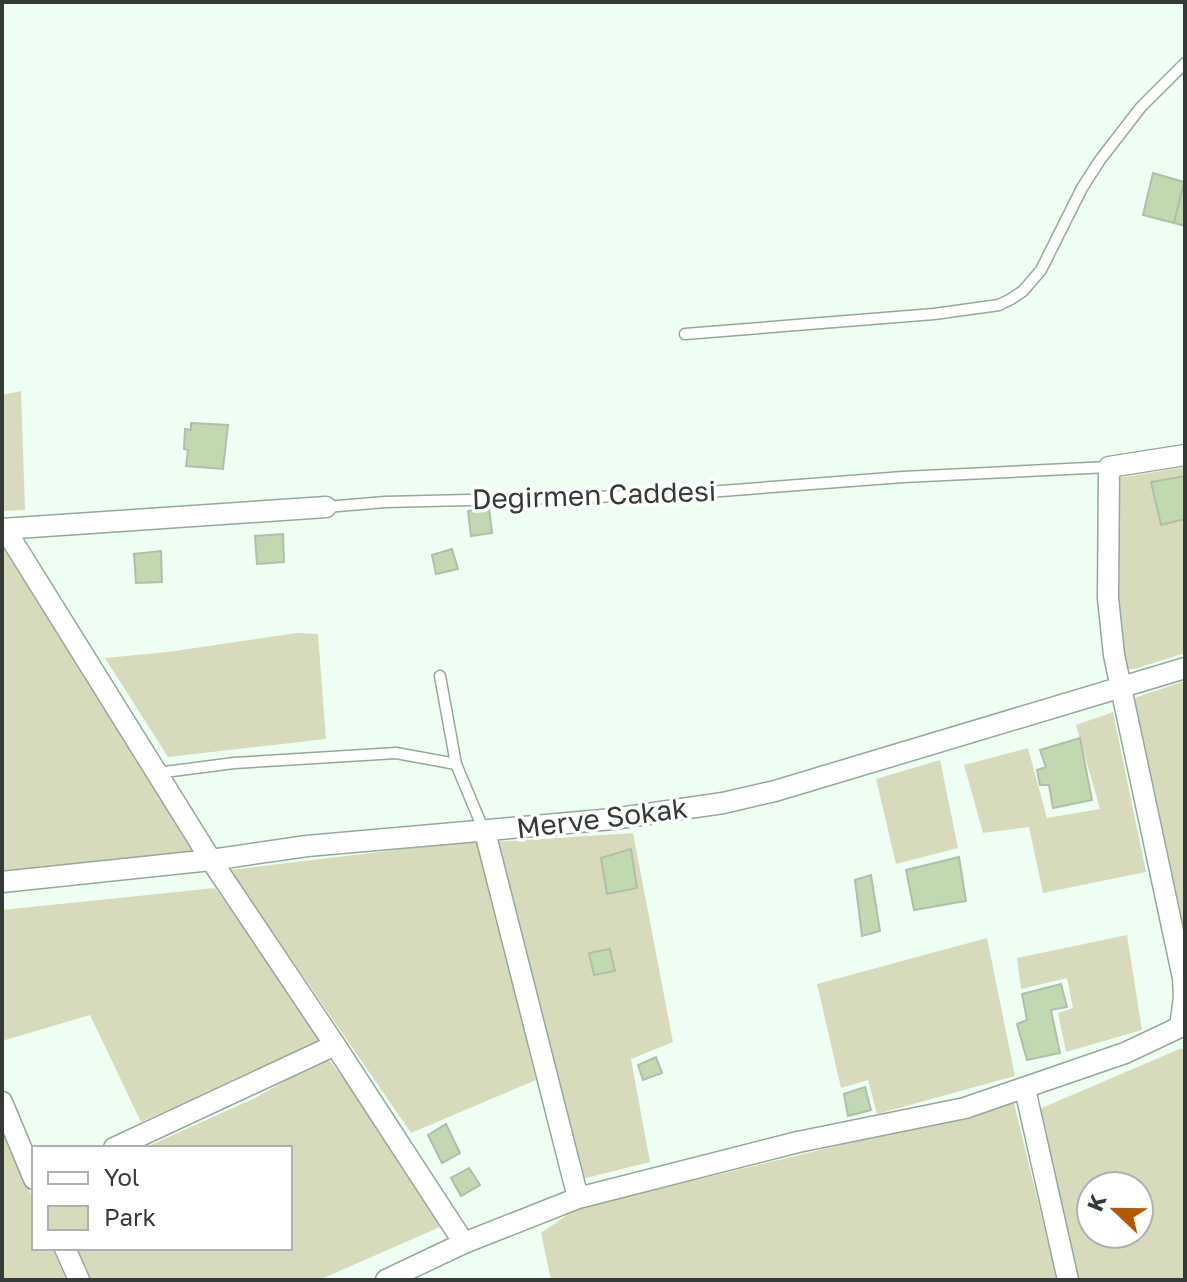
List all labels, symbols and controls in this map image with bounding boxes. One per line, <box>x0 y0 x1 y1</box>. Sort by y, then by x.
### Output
street label: Değirmen Caddesi <box>471 474 717 515</box>
street label: Merve Sokak <box>514 791 690 844</box>
legend <box>32 1146 292 1250</box>
text: Yol <box>104 1162 140 1191</box>
north arrow <box>1075 1170 1155 1250</box>
text: K <box>1080 1190 1112 1215</box>
text: Park <box>104 1202 156 1231</box>

